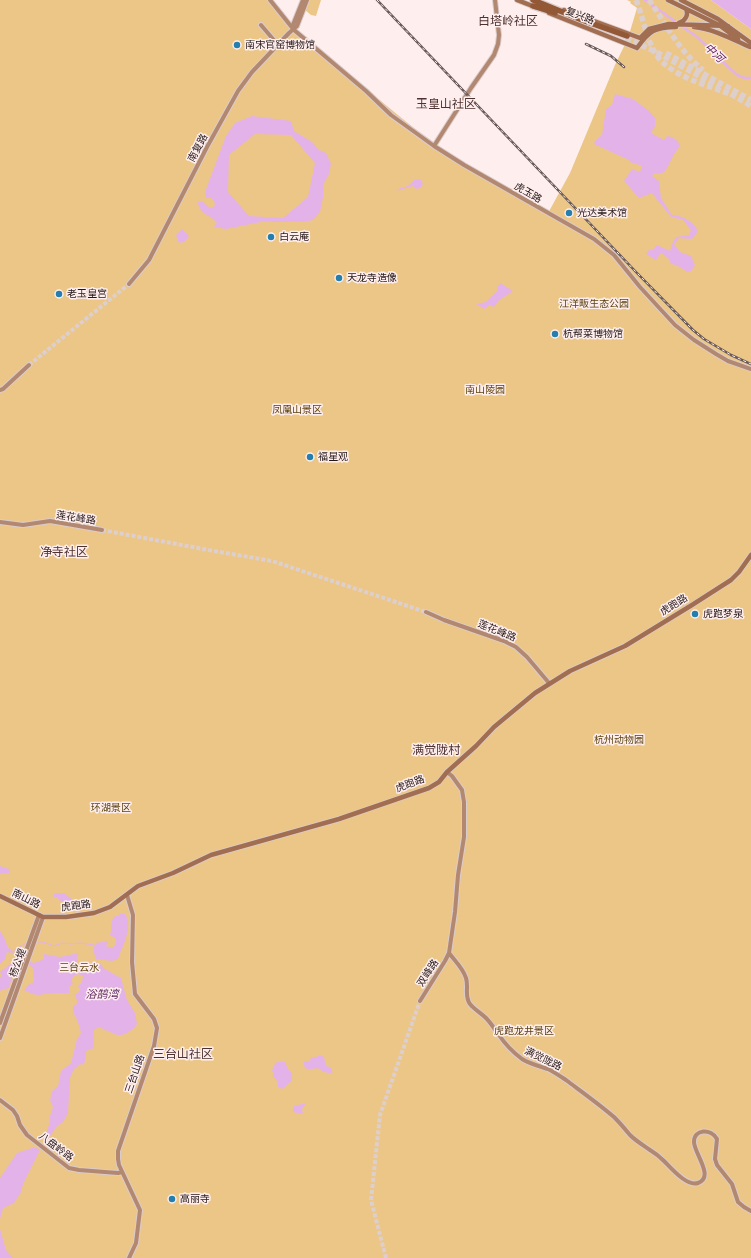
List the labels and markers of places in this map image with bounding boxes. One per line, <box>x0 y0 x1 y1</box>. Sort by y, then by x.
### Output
place label: 南宋官窑博物馆 <box>245 39 315 51</box>
marker: 南宋官窑博物馆 <box>232 40 242 50</box>
place label: 光达美术馆 <box>577 207 627 219</box>
marker: 光达美术馆 <box>564 208 574 218</box>
place label: 白云庵 <box>279 231 309 243</box>
marker: 白云庵 <box>266 232 276 242</box>
place label: 天龙寺造像 <box>347 272 397 284</box>
marker: 天龙寺造像 <box>334 273 344 283</box>
place label: 老玉皇宫 <box>67 288 107 300</box>
marker: 老玉皇宫 <box>54 289 64 299</box>
place label: 杭帮菜博物馆 <box>563 328 623 340</box>
marker: 杭帮菜博物馆 <box>550 329 560 339</box>
place label: 福星观 <box>318 451 348 463</box>
marker: 福星观 <box>305 452 315 462</box>
place label: 虎跑梦泉 <box>703 608 743 620</box>
marker: 虎跑梦泉 <box>690 609 700 619</box>
place label: 高丽寺 <box>180 1193 210 1205</box>
marker: 高丽寺 <box>167 1194 177 1204</box>

